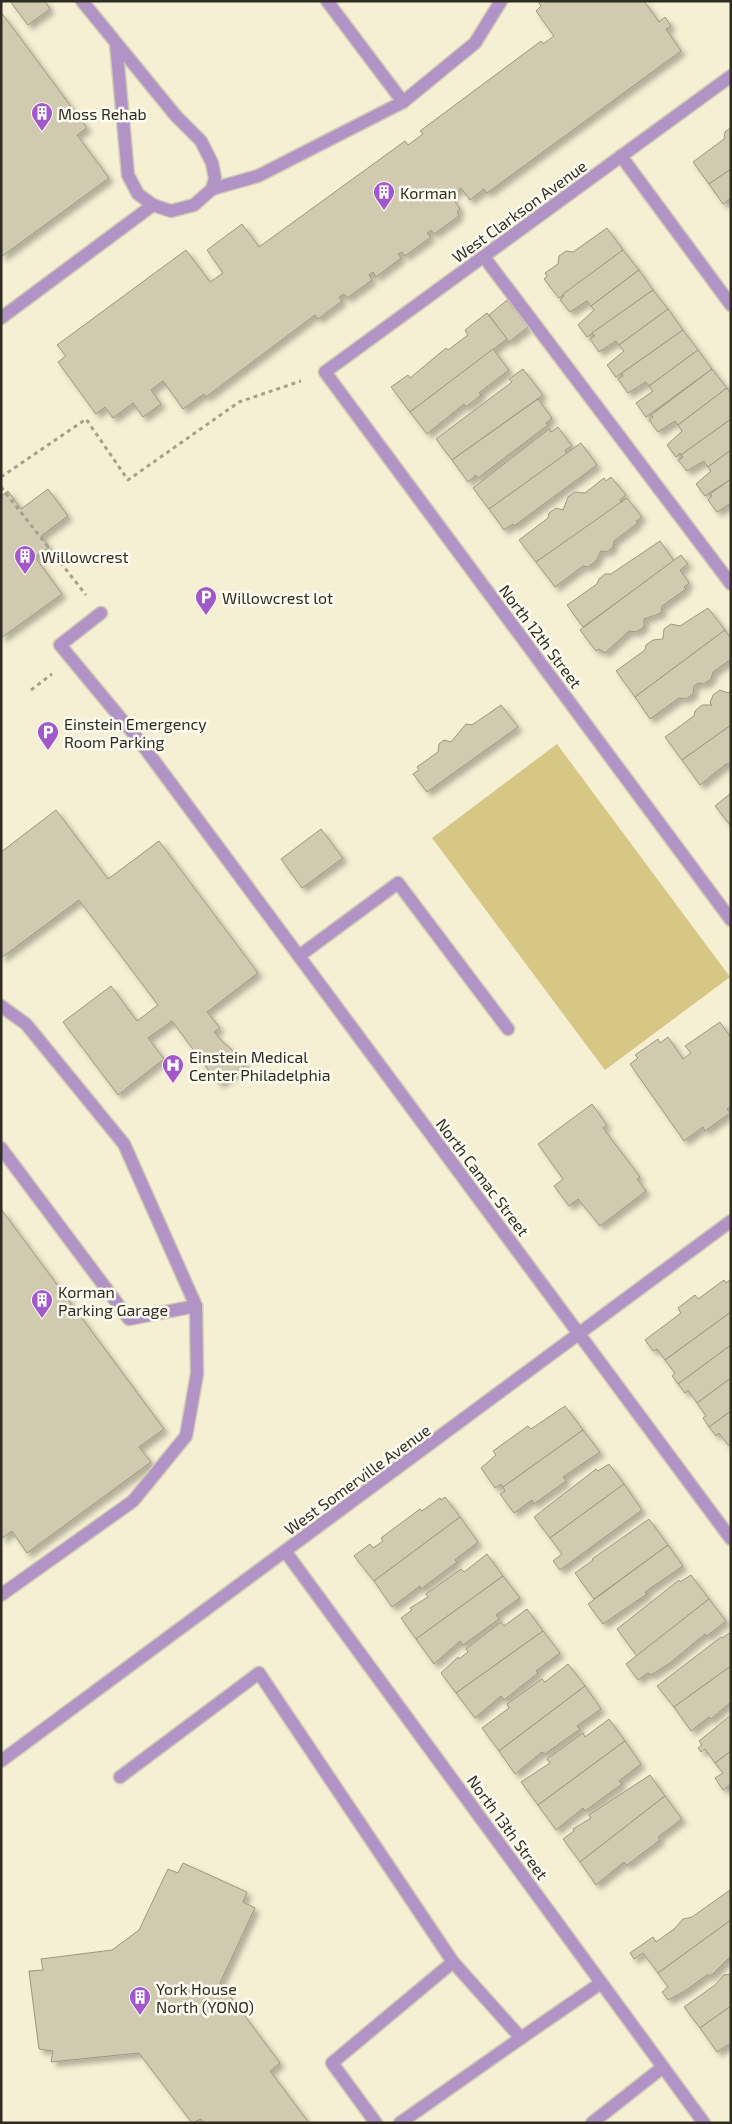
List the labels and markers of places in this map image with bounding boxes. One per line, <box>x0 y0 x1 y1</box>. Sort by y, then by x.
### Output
building icon: Moss Rehab <box>30 101 54 132</box>
place label: Moss Rehab <box>58 104 147 123</box>
building icon: Korman <box>372 180 396 211</box>
place label: Korman <box>400 183 457 202</box>
building icon: Willowcrest <box>13 544 37 575</box>
place label: Willowcrest <box>41 547 129 566</box>
parking icon: Willowcrest lot <box>194 585 218 616</box>
place label: Willowcrest lot <box>222 588 333 607</box>
place label: Einstein Emergency Room Parking <box>64 714 207 751</box>
parking icon: Einstein Emergency Room Parking <box>36 720 60 751</box>
place label: Einstein Medical Center Philadelphia <box>189 1047 330 1084</box>
hospital icon: Einstein Medical Center Philadelphia <box>161 1053 185 1084</box>
place label: Korman Parking Garage <box>58 1282 168 1319</box>
building icon: Korman Parking Garage <box>30 1288 54 1319</box>
place label: York House North (YONO) <box>156 1979 254 2016</box>
building icon: York House North (YONO) <box>128 1985 152 2016</box>

